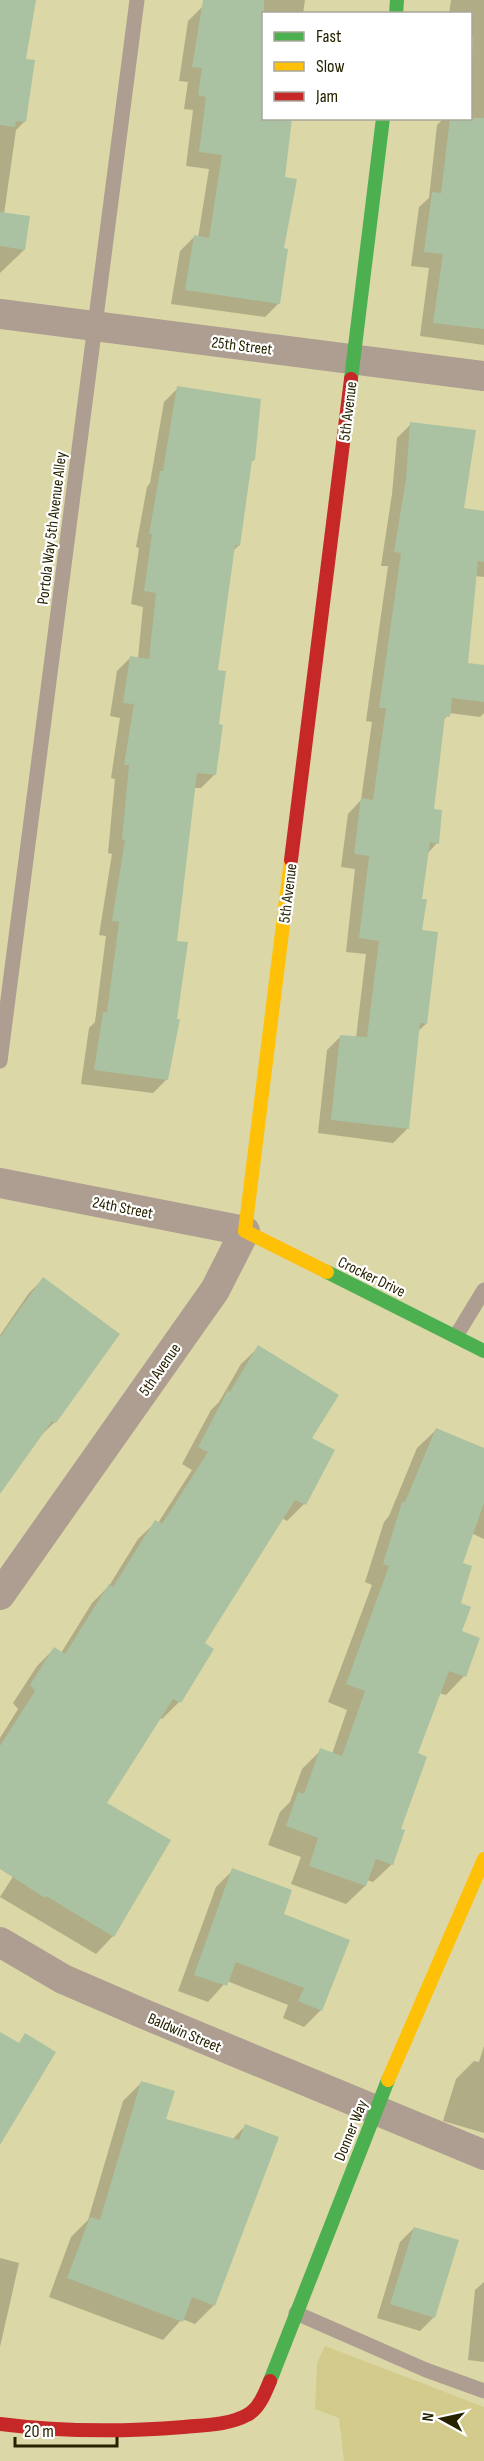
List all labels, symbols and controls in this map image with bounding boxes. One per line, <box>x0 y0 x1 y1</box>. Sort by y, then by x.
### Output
legend <box>262 12 472 120</box>
text: Fast <box>316 26 342 47</box>
text: Slow <box>316 56 345 77</box>
text: Jam <box>315 86 338 107</box>
street label: 25th Street <box>210 333 273 360</box>
street label: 5th Avenue <box>335 380 362 442</box>
street label: Portola Way 5th Avenue Alley <box>34 451 71 606</box>
street label: 5th Avenue <box>275 862 302 924</box>
street label: 24th Street <box>91 1193 155 1224</box>
street label: Crocker Drive <box>335 1253 408 1302</box>
street label: 5th Avenue <box>135 1340 185 1400</box>
street label: Baldwin Street <box>145 2009 224 2057</box>
street label: Donner Way <box>331 2097 372 2164</box>
north arrow <box>412 2389 472 2449</box>
scale bar <box>15 2410 117 2448</box>
text: N <box>419 2412 439 2423</box>
text: 20 m <box>24 2421 54 2442</box>

